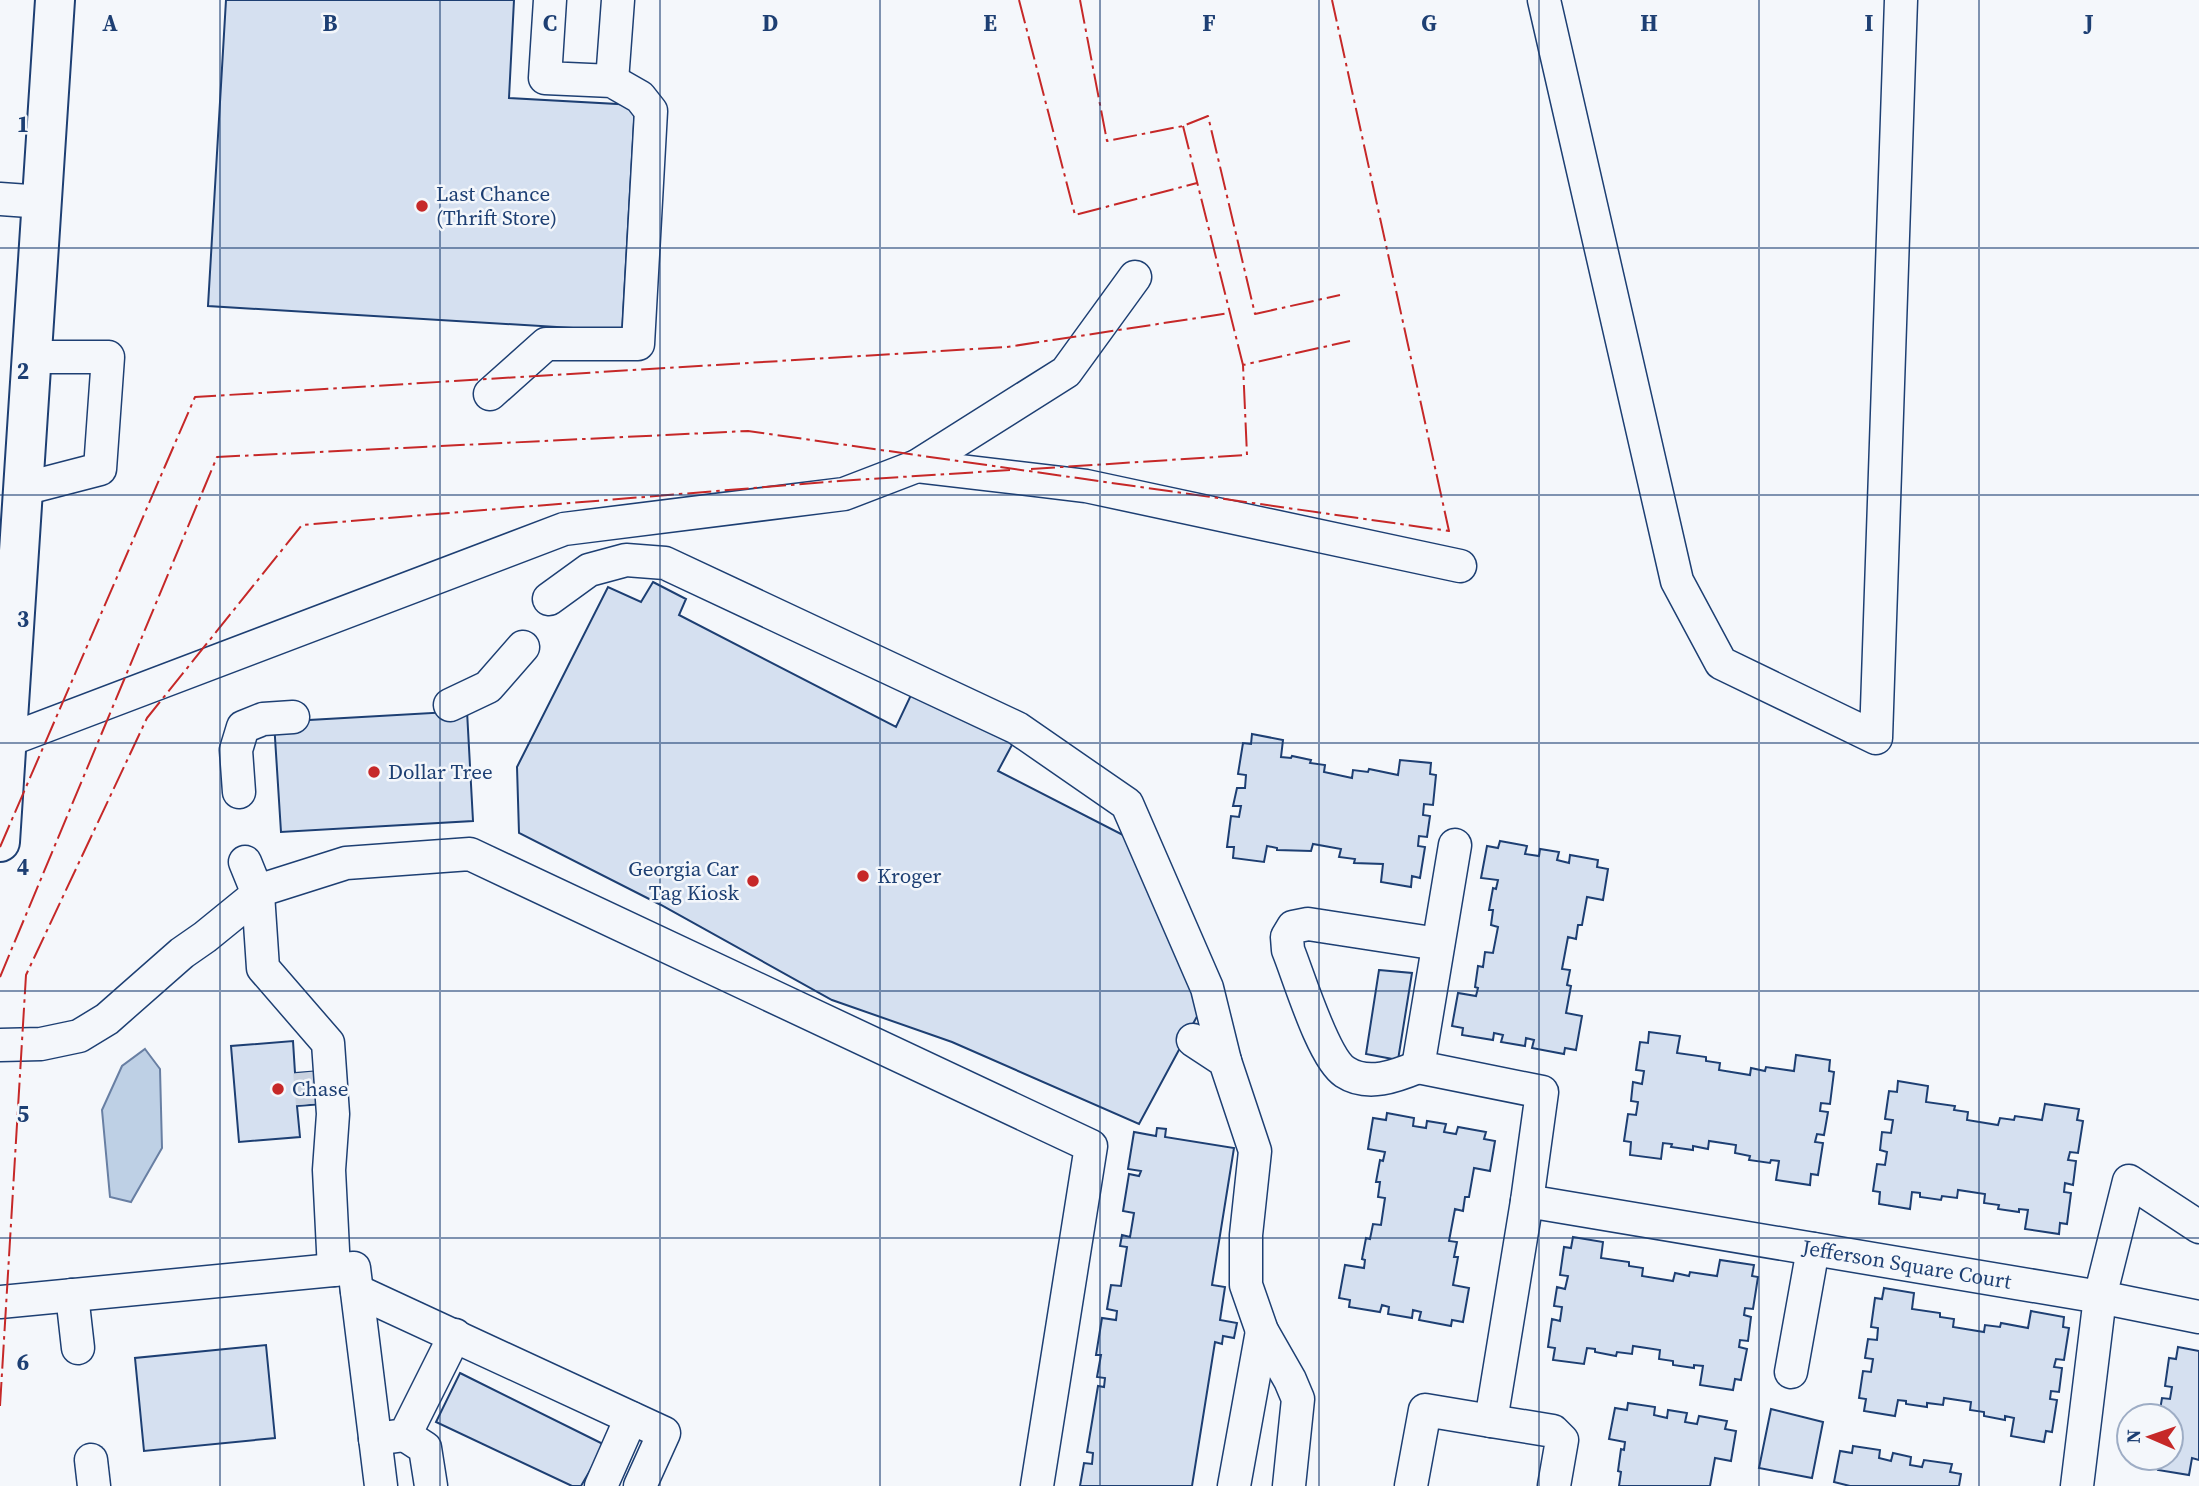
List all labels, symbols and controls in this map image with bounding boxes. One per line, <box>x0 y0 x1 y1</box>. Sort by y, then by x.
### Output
text: A <box>102 7 118 39</box>
text: B <box>323 7 338 39</box>
text: C <box>543 7 557 39</box>
text: D <box>762 7 778 39</box>
text: E <box>983 7 997 39</box>
text: F <box>1202 7 1216 39</box>
text: G <box>1421 7 1437 39</box>
text: H <box>1640 7 1658 39</box>
text: I <box>1865 7 1874 39</box>
text: J <box>2082 7 2094 39</box>
text: 1 <box>17 108 29 140</box>
place label: Last Chance (Thrift Store) <box>436 179 557 232</box>
marker: Last Chance (Thrift Store) <box>414 198 430 214</box>
text: 2 <box>17 355 29 387</box>
text: 3 <box>17 603 29 635</box>
place label: Dollar Tree <box>388 757 493 786</box>
marker: Dollar Tree <box>366 764 382 780</box>
text: 4 <box>17 851 29 883</box>
place label: Georgia Car Tag Kiosk <box>628 854 740 907</box>
place label: Kroger <box>877 861 942 890</box>
marker: Kroger <box>855 868 871 884</box>
marker: Georgia Car Tag Kiosk <box>745 873 761 889</box>
place label: Chase <box>292 1074 348 1103</box>
marker: Chase <box>270 1081 286 1097</box>
text: 5 <box>17 1098 29 1130</box>
street label: Jefferson Square Court <box>1799 1232 2014 1296</box>
text: 6 <box>17 1346 29 1378</box>
north arrow <box>2115 1402 2185 1472</box>
text: N <box>2120 1429 2146 1444</box>

